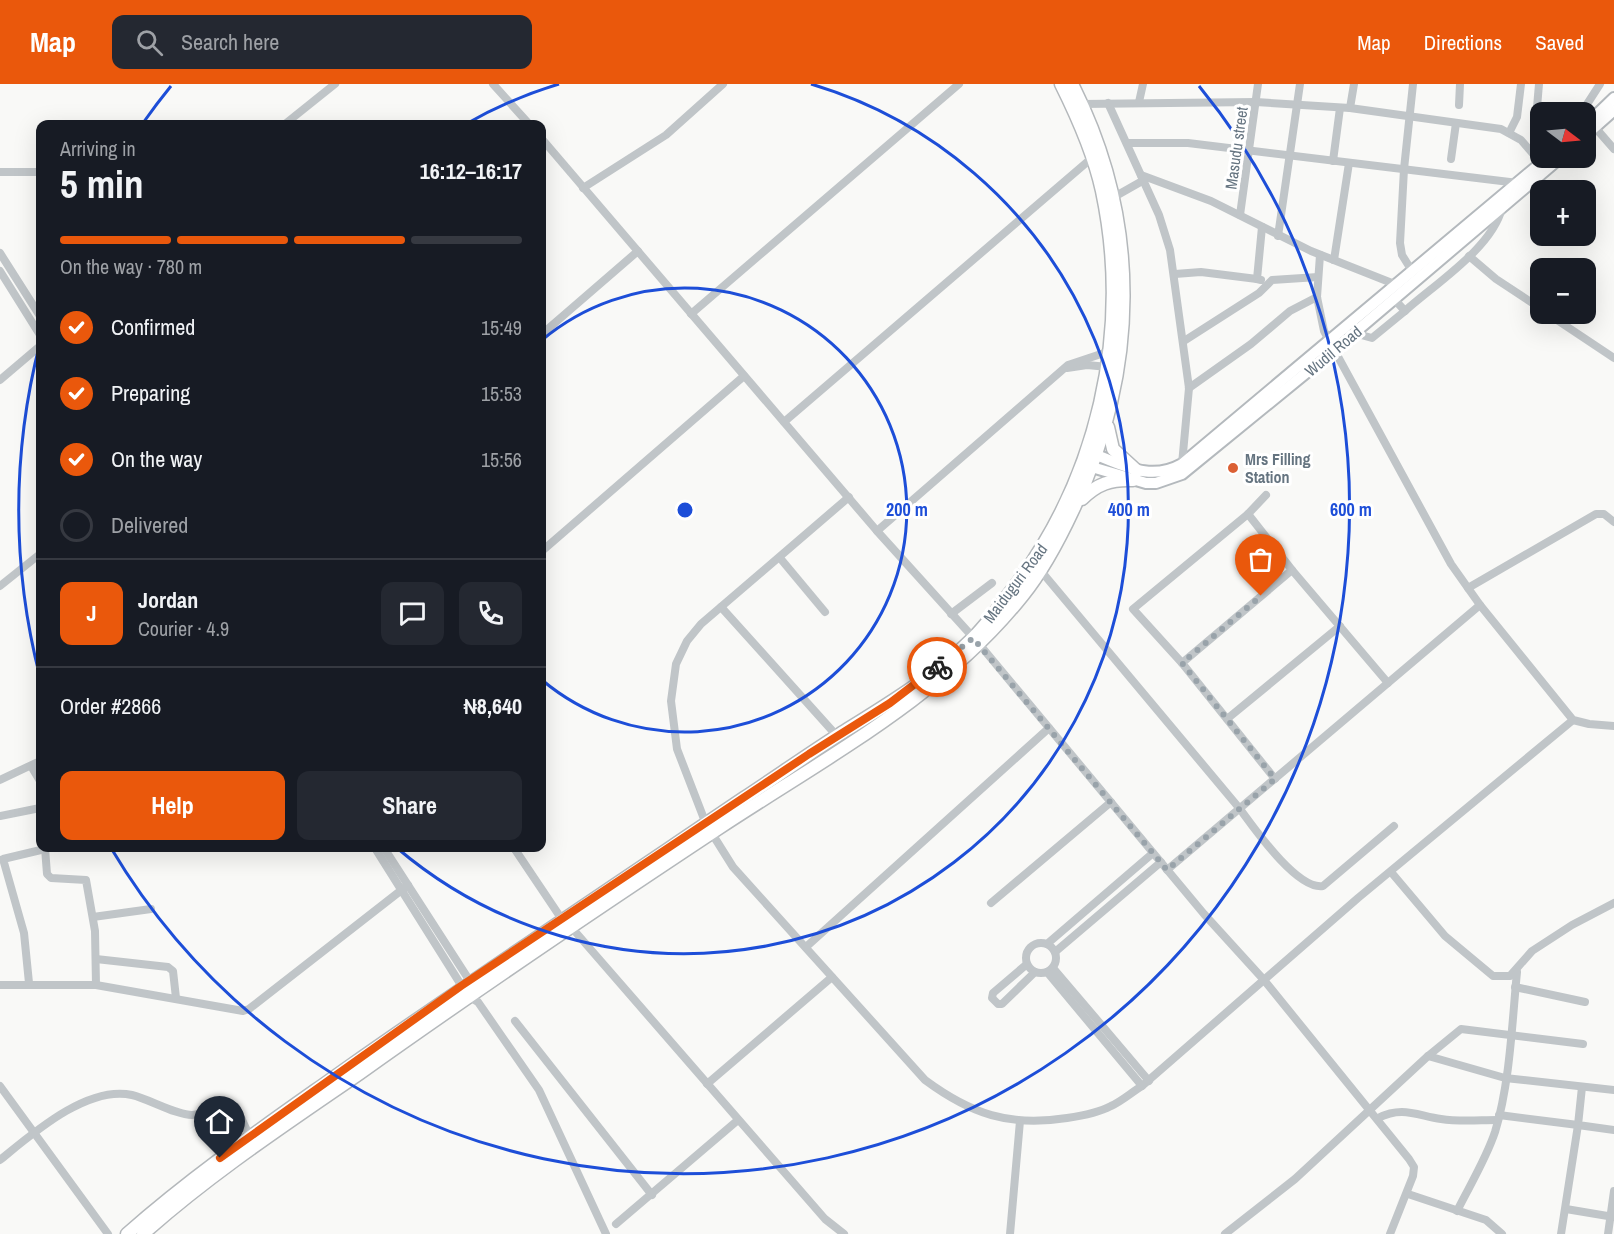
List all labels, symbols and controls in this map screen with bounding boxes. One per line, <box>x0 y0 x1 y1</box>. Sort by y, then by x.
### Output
search box <box>112 15 532 69</box>
text: Map <box>30 23 76 61</box>
icon: search <box>133 26 166 59</box>
text: Search here <box>181 27 279 57</box>
text: Map <box>1357 28 1391 57</box>
text: Directions <box>1424 28 1502 57</box>
text: Saved <box>1535 28 1584 57</box>
north arrow <box>1530 102 1596 168</box>
map controls <box>1530 102 1596 324</box>
street label: Masudu street <box>1219 105 1253 191</box>
text: Arriving in <box>60 135 136 162</box>
text: 16:12–16:17 <box>420 156 522 186</box>
text: 5 min <box>60 158 144 210</box>
button: + <box>1530 180 1596 246</box>
text: On the way · 780 m <box>60 253 202 280</box>
button: − <box>1530 258 1596 324</box>
icon: check <box>60 311 93 344</box>
text: Confirmed <box>111 312 195 342</box>
text: 15:49 <box>481 314 522 341</box>
street label: Wudil Road <box>1300 321 1366 381</box>
icon: check <box>60 377 93 410</box>
text: Preparing <box>111 378 190 408</box>
text: 15:53 <box>481 380 522 407</box>
icon: check <box>60 443 93 476</box>
text: On the way <box>111 444 202 474</box>
text: 15:56 <box>481 446 522 473</box>
place label: Mrs Filling Station <box>1245 448 1311 488</box>
marker: Mrs Filling Station <box>1226 461 1240 475</box>
text: 200 m <box>886 497 928 522</box>
text: 400 m <box>1108 497 1150 522</box>
text: 600 m <box>1330 497 1372 522</box>
centre of rings <box>675 500 695 520</box>
text: Delivered <box>111 510 188 540</box>
pin <box>1235 534 1286 596</box>
street label: Maiduguri Road <box>978 539 1052 627</box>
icon: bag <box>1244 543 1277 576</box>
button: chat <box>381 582 444 645</box>
button: phone <box>459 582 522 645</box>
text: Jordan <box>138 585 198 615</box>
text: J <box>86 598 97 628</box>
text: Courier · 4.9 <box>138 615 229 642</box>
courier <box>907 637 967 697</box>
icon: bike <box>921 651 954 684</box>
text: Order #2866 <box>60 691 161 721</box>
text: ₦8,640 <box>464 691 522 721</box>
button: Help <box>60 771 285 840</box>
button: Share <box>297 771 522 840</box>
pin <box>194 1096 245 1158</box>
icon: home <box>203 1105 236 1138</box>

